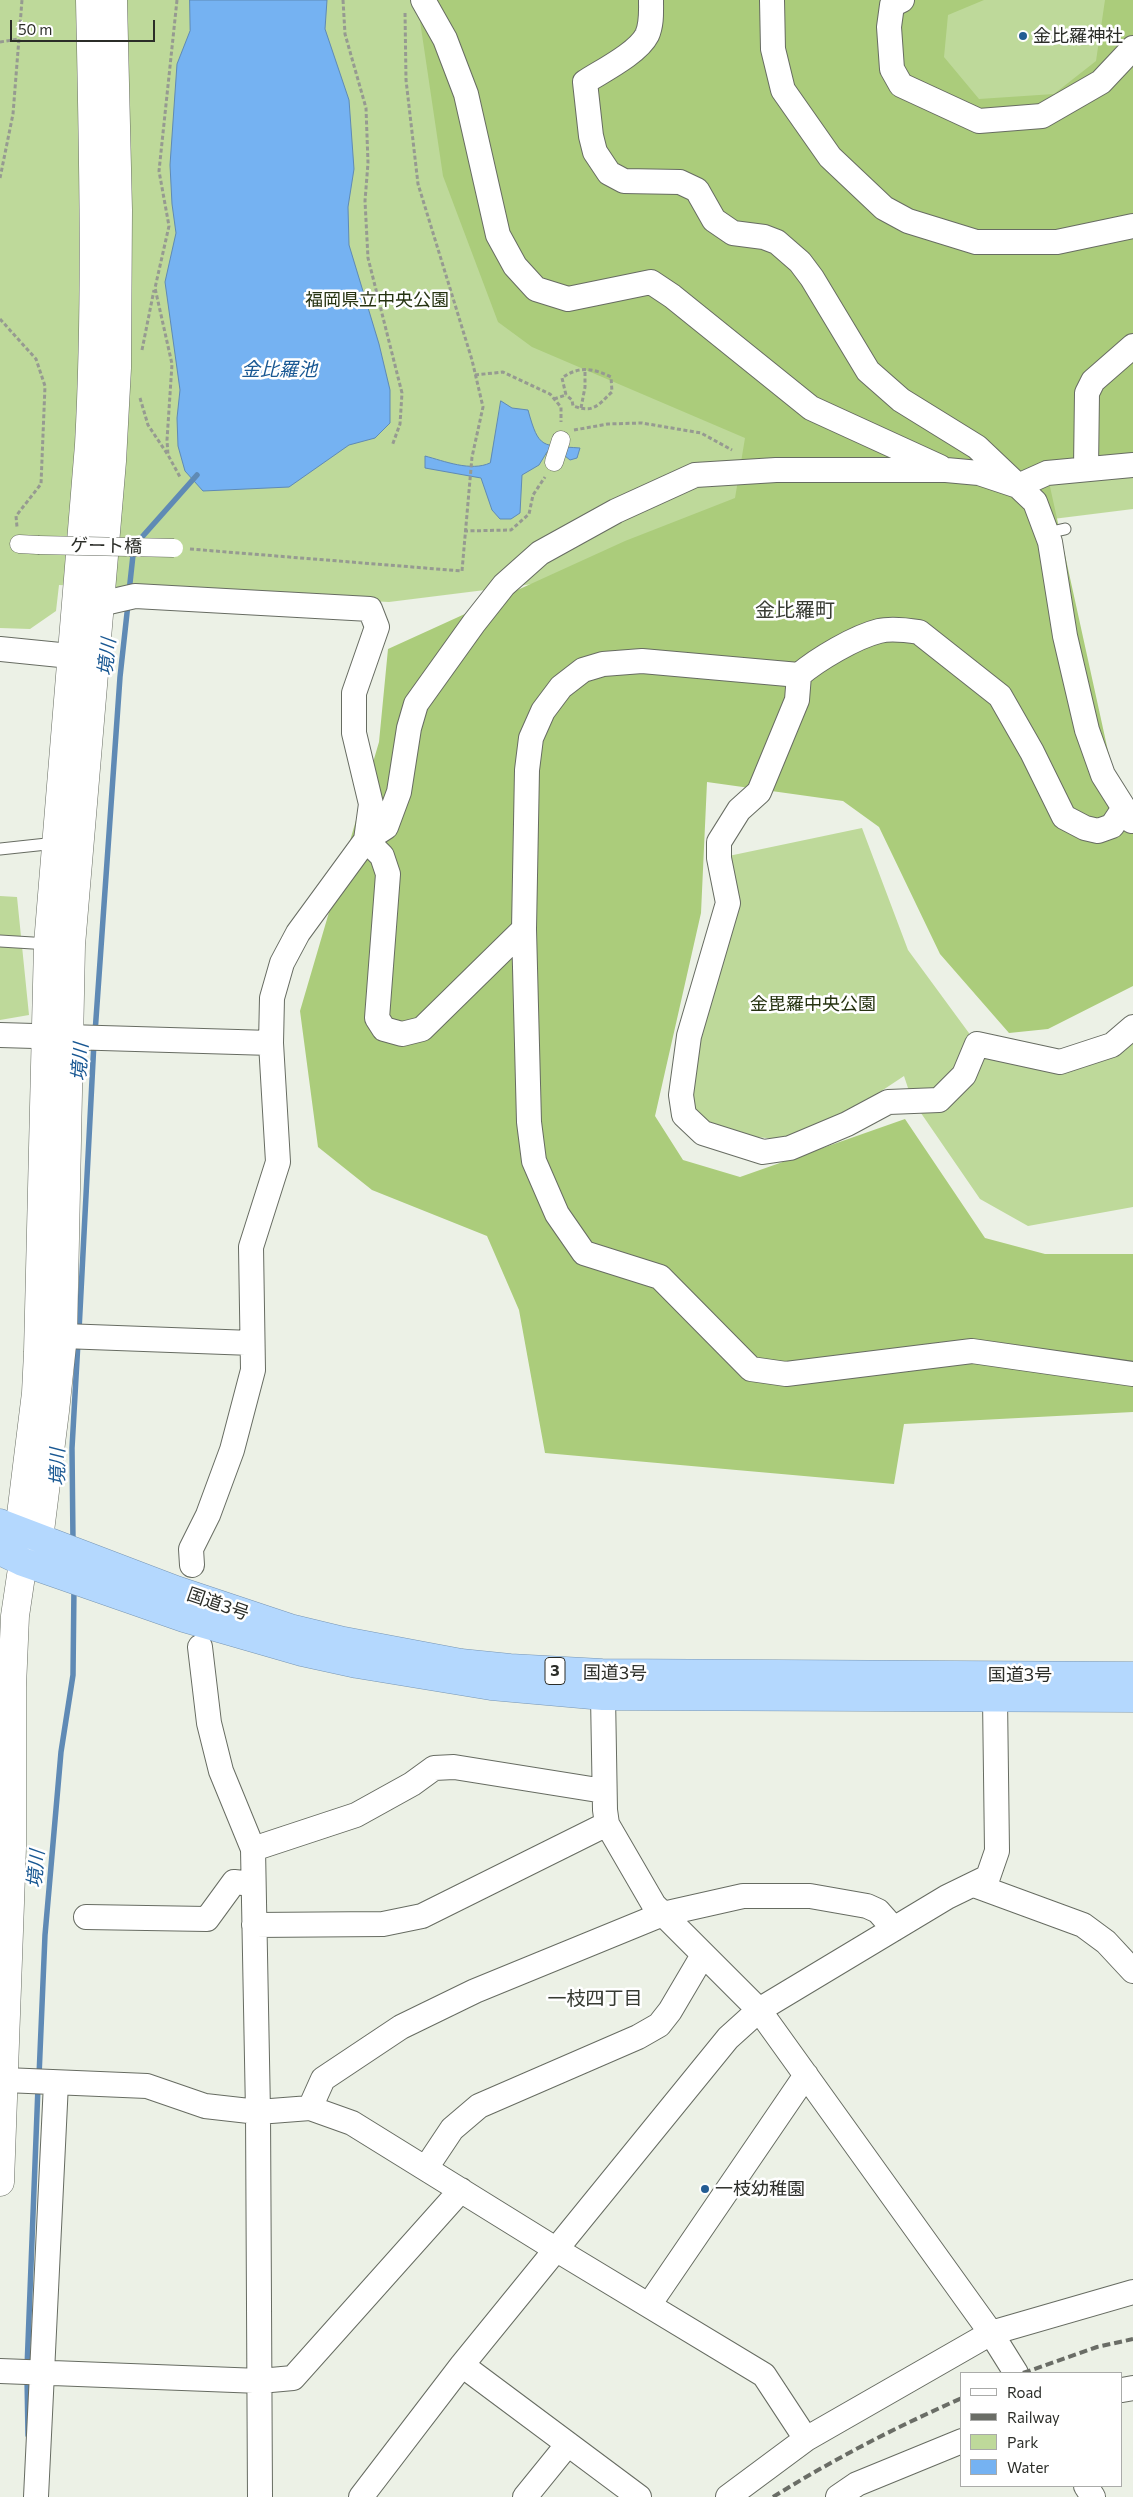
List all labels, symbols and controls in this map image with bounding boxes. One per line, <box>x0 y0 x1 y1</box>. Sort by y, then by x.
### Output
scale bar <box>12 10 158 42</box>
text: 50 m <box>18 20 52 38</box>
place label: 金比羅神社 <box>1033 25 1123 47</box>
marker: 金比羅神社 <box>1017 30 1029 42</box>
park label: 福岡県立中央公園 <box>305 289 449 311</box>
water label: 金比羅池 <box>241 359 317 381</box>
street label: ゲート橋 <box>70 535 142 557</box>
district label: 金比羅町 <box>755 598 835 622</box>
water label: 境川 <box>94 637 120 677</box>
park label: 金毘羅中央公園 <box>750 993 876 1015</box>
water label: 境川 <box>67 1042 93 1082</box>
water label: 境川 <box>47 1448 69 1486</box>
street label: 国道3号 <box>184 1583 252 1625</box>
road number: 3 <box>545 1658 565 1684</box>
street label: 国道3号 <box>583 1662 647 1684</box>
street label: 国道3号 <box>988 1664 1052 1686</box>
water label: 境川 <box>23 1849 49 1889</box>
district label: 一枝四丁目 <box>548 1988 642 2010</box>
place label: 一枝幼稚園 <box>715 2178 805 2200</box>
marker: 一枝幼稚園 <box>699 2183 711 2195</box>
legend <box>960 2372 1123 2487</box>
text: Road <box>1007 2383 1042 2401</box>
text: Railway <box>1007 2408 1060 2426</box>
text: Park <box>1007 2433 1038 2451</box>
text: Water <box>1007 2458 1049 2476</box>

